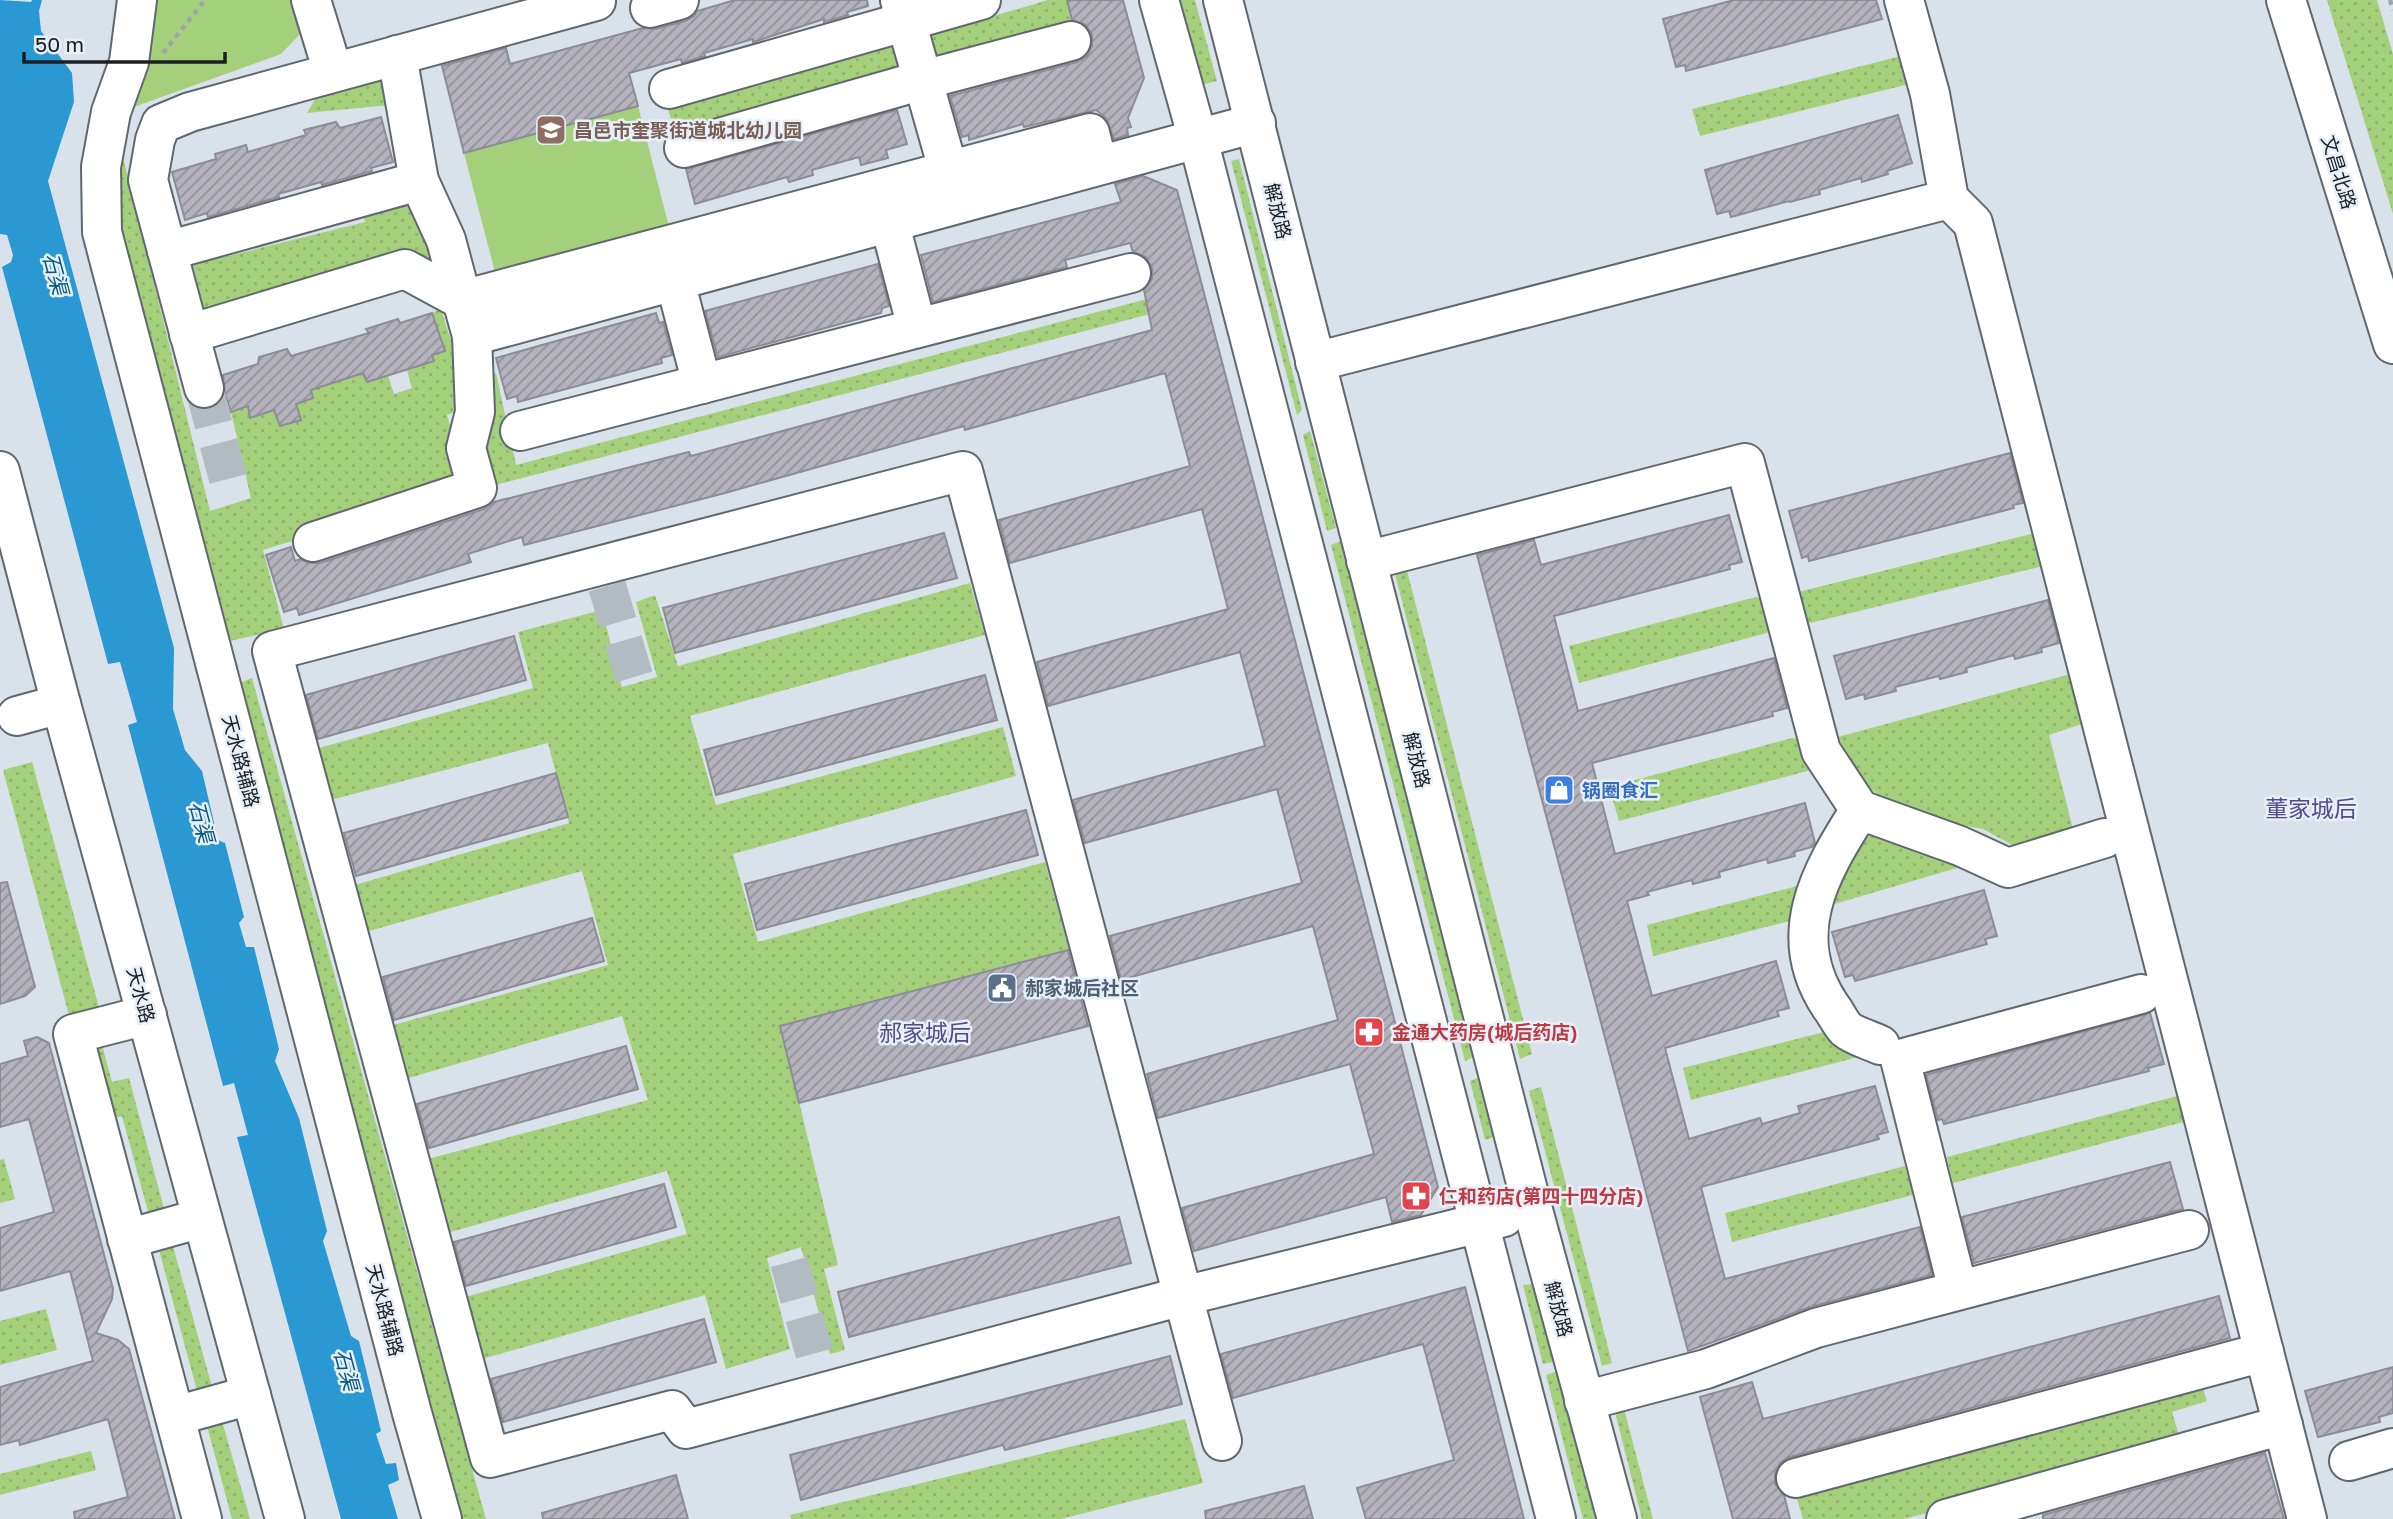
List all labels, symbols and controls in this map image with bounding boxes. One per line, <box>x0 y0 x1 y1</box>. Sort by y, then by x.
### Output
scale bar <box>24 21 226 65</box>
text: 50 m <box>35 31 84 57</box>
school or university icon: 昌邑市奎聚街道城北幼儿园 <box>534 113 568 147</box>
place label: 昌邑市奎聚街道城北幼儿园 <box>574 118 802 141</box>
street label: 文昌北路 <box>2317 132 2362 212</box>
street label: 解放路 <box>1260 180 1297 241</box>
water label: 石渠 <box>38 250 75 300</box>
street label: 天水路辅路 <box>218 712 265 810</box>
street label: 解放路 <box>1399 729 1436 790</box>
shop icon: 锅圈食汇 <box>1542 773 1576 807</box>
place label: 锅圈食汇 <box>1582 778 1658 801</box>
district label: 董家城后 <box>2265 794 2357 822</box>
water label: 石渠 <box>184 798 221 848</box>
street label: 天水路 <box>123 964 160 1025</box>
public building icon: 郝家城后社区 <box>985 971 1019 1005</box>
place label: 郝家城后社区 <box>1025 976 1139 999</box>
pharmacy icon: 金通大药房(城后药店) <box>1352 1015 1386 1049</box>
district label: 郝家城后 <box>879 1018 971 1046</box>
place label: 金通大药房(城后药店) <box>1392 1020 1577 1043</box>
pharmacy icon: 仁和药店(第四十四分店) <box>1399 1179 1433 1213</box>
place label: 仁和药店(第四十四分店) <box>1439 1184 1643 1207</box>
street label: 天水路辅路 <box>362 1261 409 1359</box>
street label: 解放路 <box>1541 1278 1578 1339</box>
water label: 石渠 <box>329 1346 366 1396</box>

